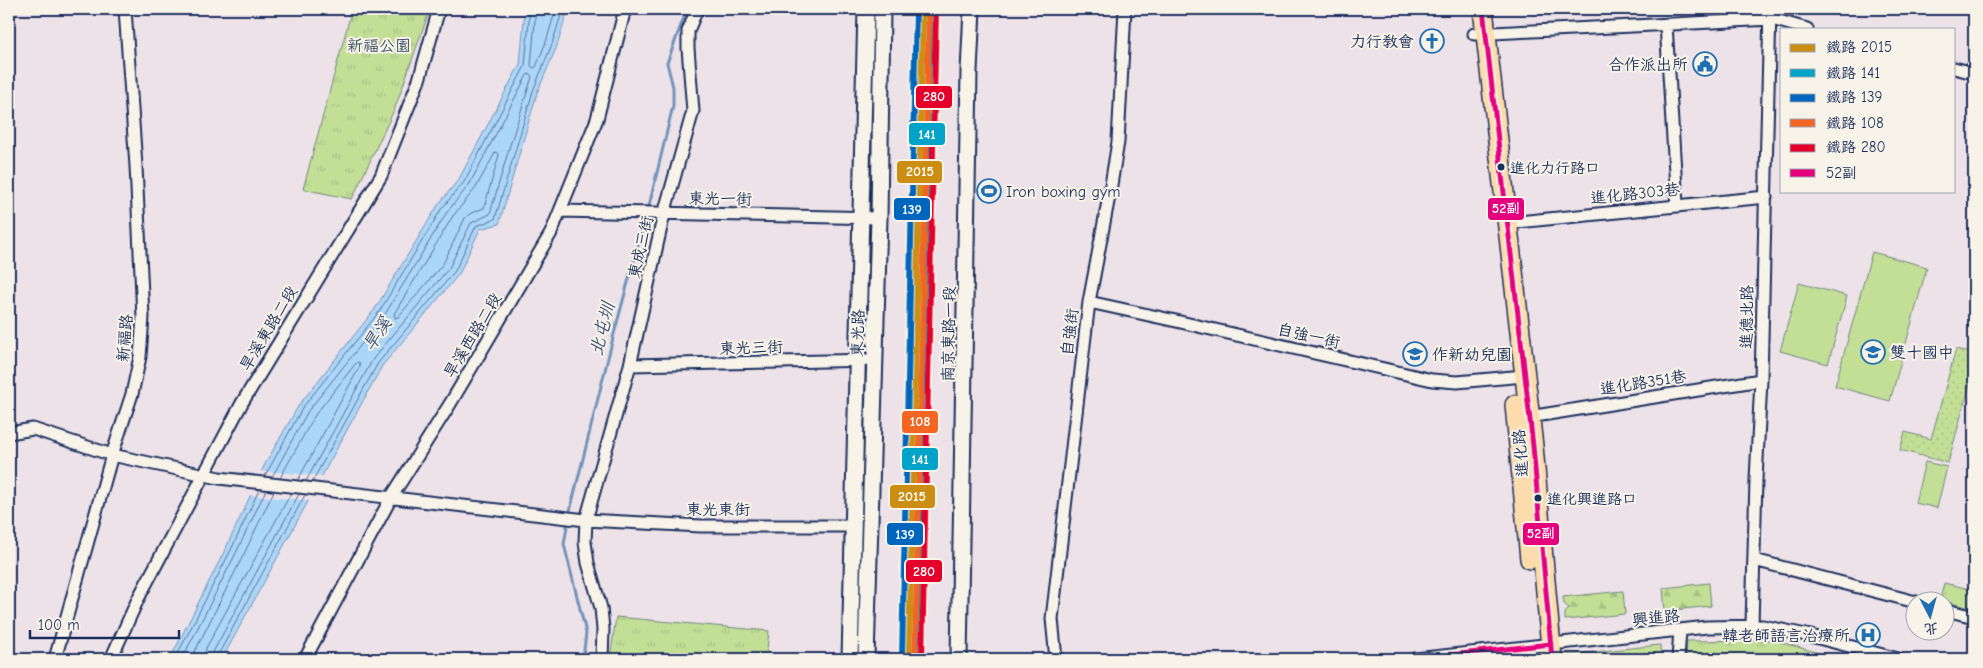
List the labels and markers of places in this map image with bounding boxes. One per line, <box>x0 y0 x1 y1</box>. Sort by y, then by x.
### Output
church icon: 力行教會 <box>1419 28 1445 54</box>
place label: 力行教會 <box>1350 33 1414 51</box>
public building icon: 合作派出所 <box>1692 51 1718 77</box>
place label: 合作派出所 <box>1608 56 1688 74</box>
place label: 進化力行路口 <box>1510 159 1600 177</box>
marker: 進化力行路口 <box>1496 162 1506 172</box>
sports icon: Iron boxing gym <box>976 178 1002 204</box>
place label: Iron boxing gym <box>1006 183 1120 201</box>
school or university icon: 雙十國中 <box>1860 339 1886 365</box>
school or university icon: 作新幼兒園 <box>1402 341 1428 367</box>
place label: 雙十國中 <box>1890 344 1954 362</box>
place label: 作新幼兒園 <box>1432 346 1512 364</box>
place label: 進化興進路口 <box>1547 490 1637 508</box>
marker: 進化興進路口 <box>1533 493 1543 503</box>
hospital icon: 韓老師語言治療所 <box>1855 622 1881 648</box>
place label: 韓老師語言治療所 <box>1722 627 1850 645</box>

